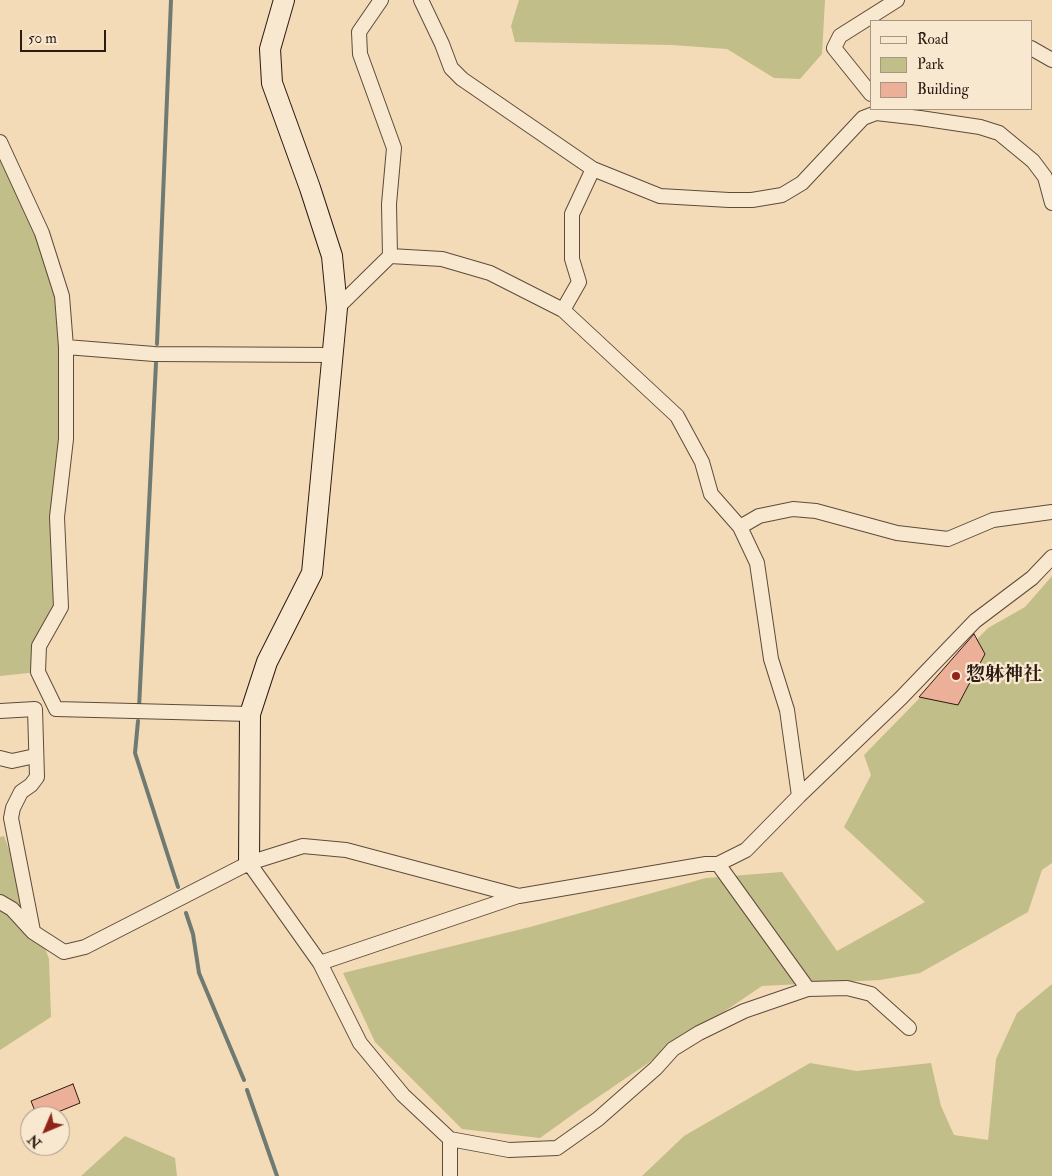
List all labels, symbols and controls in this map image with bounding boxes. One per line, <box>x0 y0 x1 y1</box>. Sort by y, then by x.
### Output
scale bar <box>22 20 109 52</box>
legend <box>870 20 1032 110</box>
text: 50 m <box>28 29 57 48</box>
text: Road <box>917 30 948 49</box>
text: Park <box>917 55 944 74</box>
text: Building <box>917 80 969 99</box>
place label: 惣躰神社 <box>966 665 1042 687</box>
marker: 惣躰神社 <box>950 670 962 682</box>
north arrow <box>20 1106 70 1156</box>
text: N <box>24 1131 45 1152</box>

